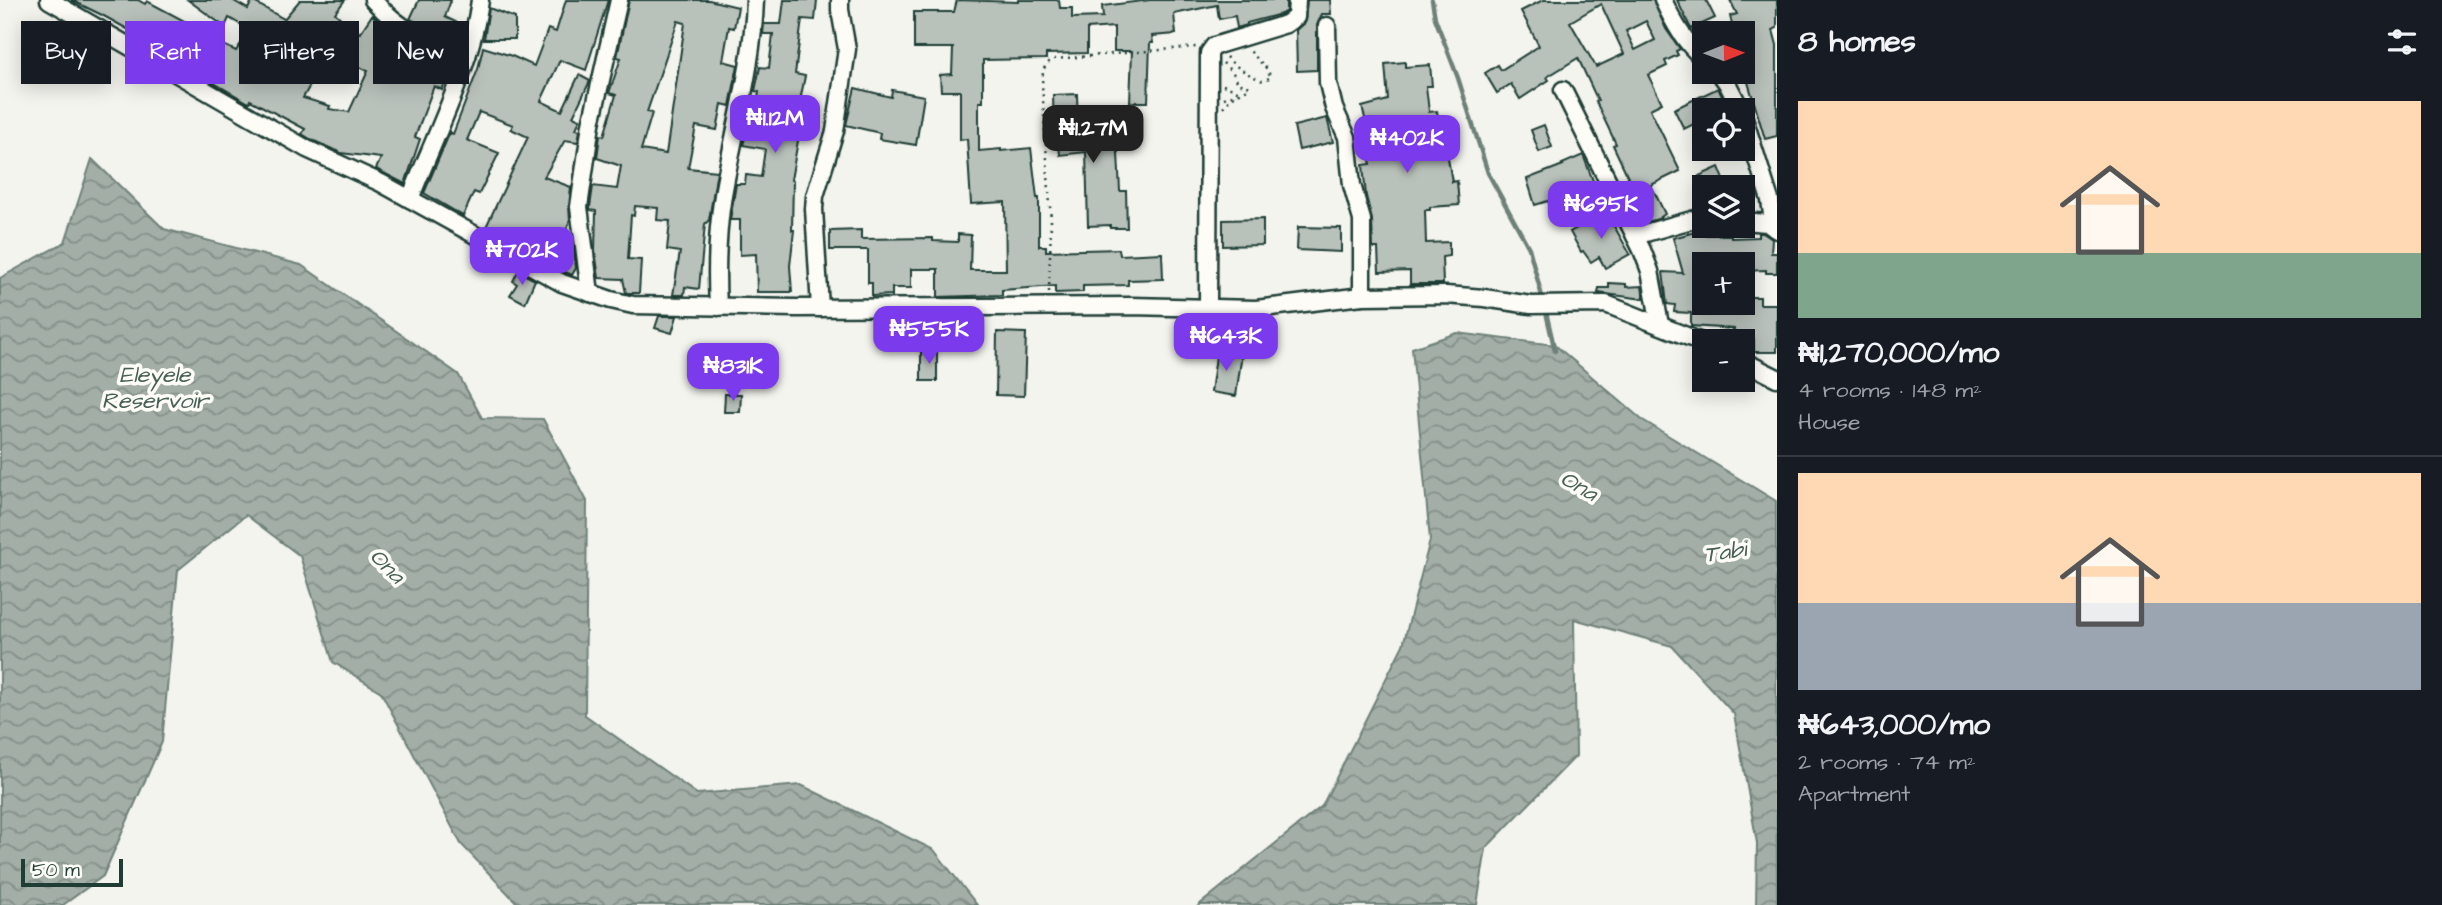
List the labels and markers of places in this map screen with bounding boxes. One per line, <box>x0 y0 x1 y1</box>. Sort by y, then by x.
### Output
pin: ₦1.12M <box>718 96 832 155</box>
pin: ₦1.27M <box>1036 106 1150 165</box>
pin: ₦402K <box>1358 116 1456 175</box>
pin: ₦695K <box>1552 182 1650 241</box>
pin: ₦702K <box>473 228 571 287</box>
pin: ₦555K <box>880 306 978 366</box>
pin: ₦643K <box>1177 314 1275 373</box>
pin: ₦831K <box>684 344 782 403</box>

